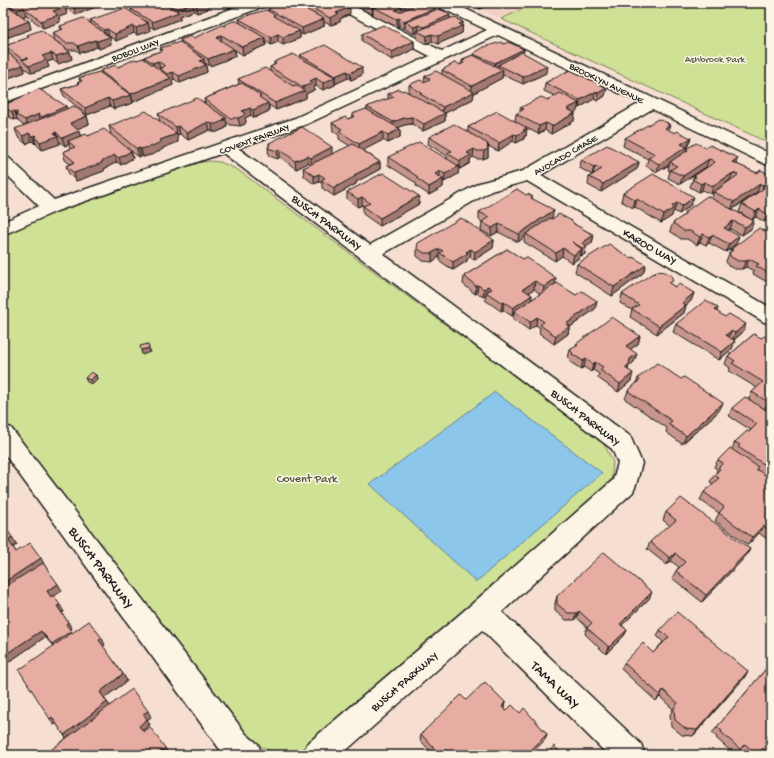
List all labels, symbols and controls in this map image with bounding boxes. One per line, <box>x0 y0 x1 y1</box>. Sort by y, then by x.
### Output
street label: BOBOLI WAY <box>109 37 161 65</box>
park label: Ashbrook Park <box>685 54 747 66</box>
street label: BROOKLYN AVENUE <box>566 60 646 107</box>
street label: COVENT FAIRWAY <box>218 122 292 158</box>
street label: AVOCADO CHASE <box>532 132 601 179</box>
street label: BUSCH PARKWAY <box>287 192 364 255</box>
street label: KAROO WAY <box>619 227 679 269</box>
street label: BUSCH PARKWAY <box>546 387 623 450</box>
park label: Covent Park <box>277 473 339 487</box>
street label: BUSCH PARKWAY <box>63 523 136 613</box>
street label: BUSCH PARKWAY <box>368 649 442 716</box>
street label: TAMA WAY <box>525 658 582 713</box>

